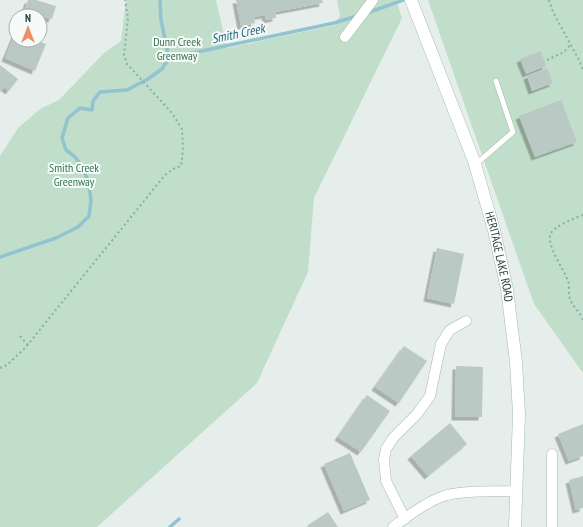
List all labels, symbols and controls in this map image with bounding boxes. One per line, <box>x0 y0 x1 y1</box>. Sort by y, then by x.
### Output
north arrow <box>8 8 48 48</box>
text: N <box>25 11 31 25</box>
water label: Smith Creek <box>210 19 268 47</box>
park label: Dunn Creek Greenway <box>153 34 201 63</box>
park label: Smith Creek Greenway <box>49 160 99 189</box>
street label: HERITAGE LAKE ROAD <box>482 210 517 303</box>

